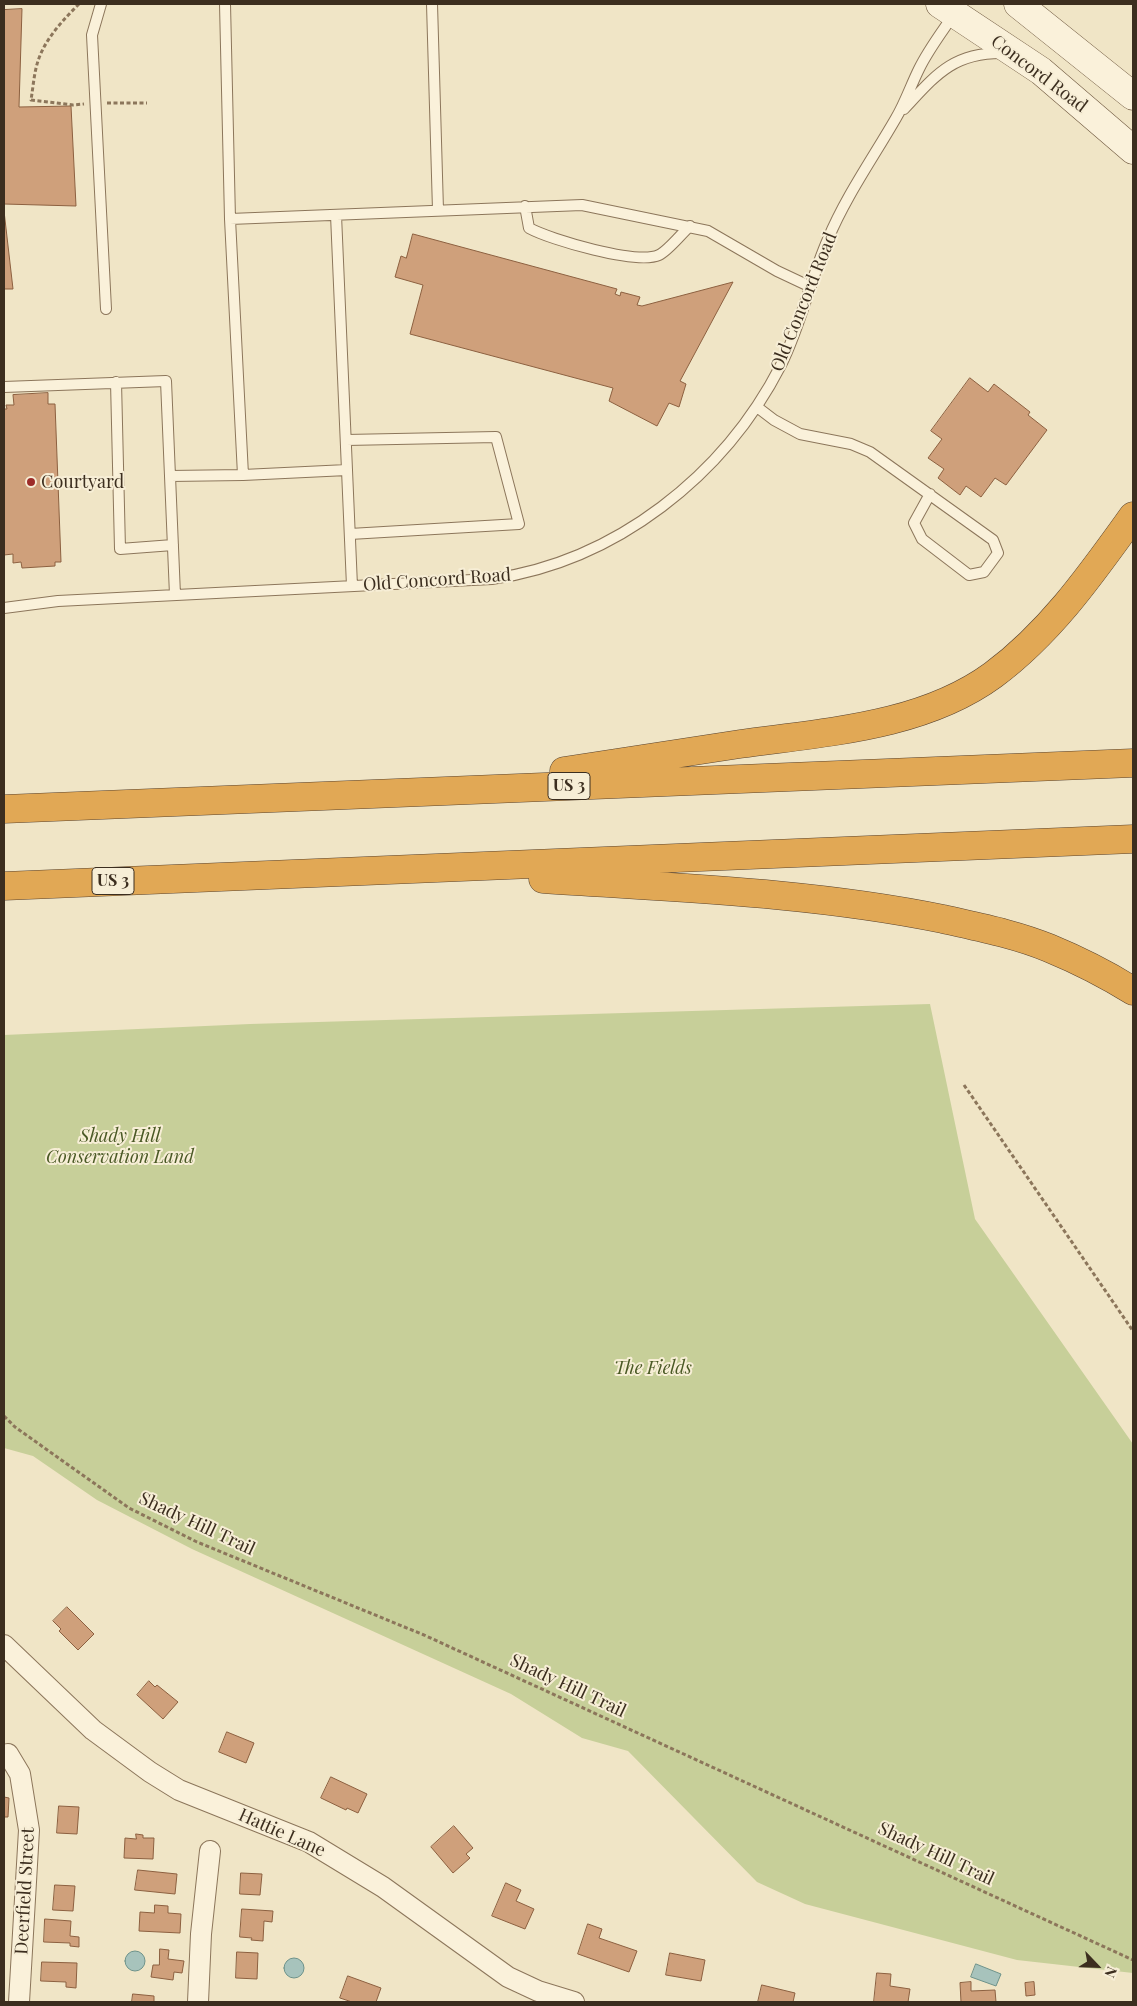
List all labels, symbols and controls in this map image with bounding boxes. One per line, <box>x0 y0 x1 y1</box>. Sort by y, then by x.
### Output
street label: Concord Road <box>987 31 1091 117</box>
street label: Old Concord Road <box>766 229 842 375</box>
place label: Courtyard <box>41 471 124 493</box>
marker: Courtyard <box>25 476 37 488</box>
street label: Old Concord Road <box>362 564 512 596</box>
road number: US 3 <box>548 772 590 799</box>
road number: US 3 <box>92 868 134 894</box>
park label: Shady Hill Conservation Land <box>46 1125 194 1168</box>
park label: The Fields <box>614 1357 692 1379</box>
street label: Shady Hill Trail <box>136 1488 258 1560</box>
street label: Shady Hill Trail <box>507 1650 629 1722</box>
street label: Hattie Lane <box>235 1804 329 1862</box>
street label: Shady Hill Trail <box>875 1818 997 1890</box>
street label: Deerfield Street <box>11 1827 39 1955</box>
north arrow <box>1072 1941 1122 1991</box>
text: N <box>1100 1964 1122 1981</box>

